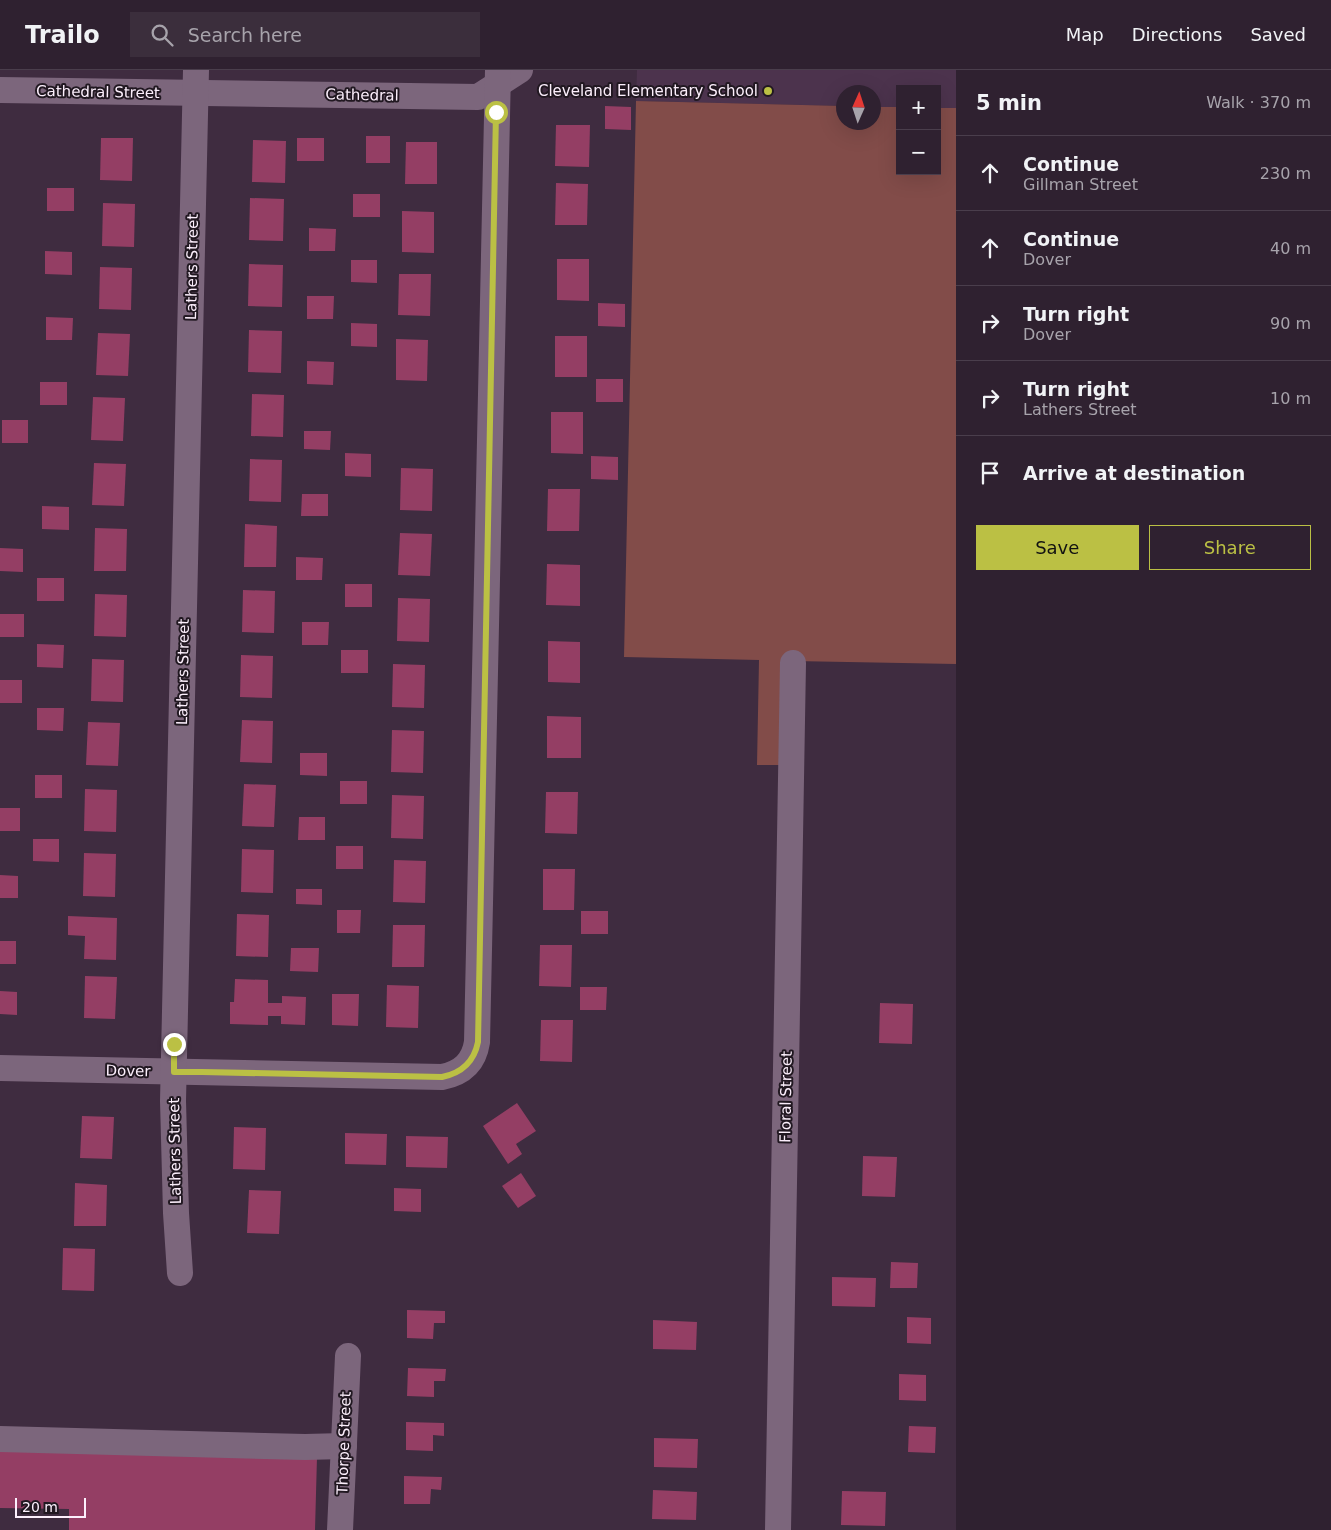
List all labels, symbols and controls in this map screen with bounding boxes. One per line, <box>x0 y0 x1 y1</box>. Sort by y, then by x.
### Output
search box <box>130 12 480 57</box>
text: Trailo <box>25 21 100 49</box>
icon: search <box>148 21 176 49</box>
text: Search here <box>188 24 302 46</box>
text: Map <box>1066 24 1104 45</box>
text: Directions <box>1132 24 1222 45</box>
text: Saved <box>1250 24 1306 45</box>
street label: Cathedral Street <box>36 82 160 102</box>
place label: Cleveland Elementary School <box>538 82 758 100</box>
street label: Cathedral <box>325 85 399 105</box>
marker: Cleveland Elementary School <box>762 85 774 97</box>
north arrow <box>836 85 881 130</box>
map controls <box>896 85 941 175</box>
button: + <box>896 85 941 130</box>
text: 5 min <box>976 91 1042 115</box>
text: Walk · 370 m <box>1206 93 1311 112</box>
route start <box>485 101 508 124</box>
button: − <box>896 130 941 175</box>
text: Continue <box>1023 153 1119 175</box>
icon: ahead <box>976 159 1004 187</box>
text: 230 m <box>1260 164 1311 183</box>
text: Gillman Street <box>1023 175 1138 194</box>
street label: Lathers Street <box>182 213 202 320</box>
text: Continue <box>1023 228 1119 250</box>
icon: ahead <box>976 234 1004 262</box>
text: 40 m <box>1270 239 1311 258</box>
text: Dover <box>1023 250 1071 269</box>
text: Turn right <box>1023 303 1129 325</box>
icon: right <box>976 309 1004 337</box>
text: 90 m <box>1270 314 1311 333</box>
text: Dover <box>1023 325 1071 344</box>
text: Turn right <box>1023 378 1129 400</box>
icon: right <box>976 384 1004 412</box>
text: 10 m <box>1270 389 1311 408</box>
text: Lathers Street <box>1023 400 1137 419</box>
icon: arrive <box>976 459 1004 487</box>
text: Arrive at destination <box>1023 462 1245 484</box>
button: Save <box>976 525 1139 570</box>
button: Share <box>1149 525 1311 570</box>
street label: Lathers Street <box>173 618 193 725</box>
route end <box>163 1033 186 1056</box>
street label: Floral Street <box>776 1051 796 1143</box>
street label: Dover <box>105 1062 151 1080</box>
street label: Lathers Street <box>165 1097 185 1204</box>
street label: Thorpe Street <box>333 1391 355 1496</box>
scale bar <box>15 1495 86 1518</box>
text: 20 m <box>22 1499 58 1515</box>

